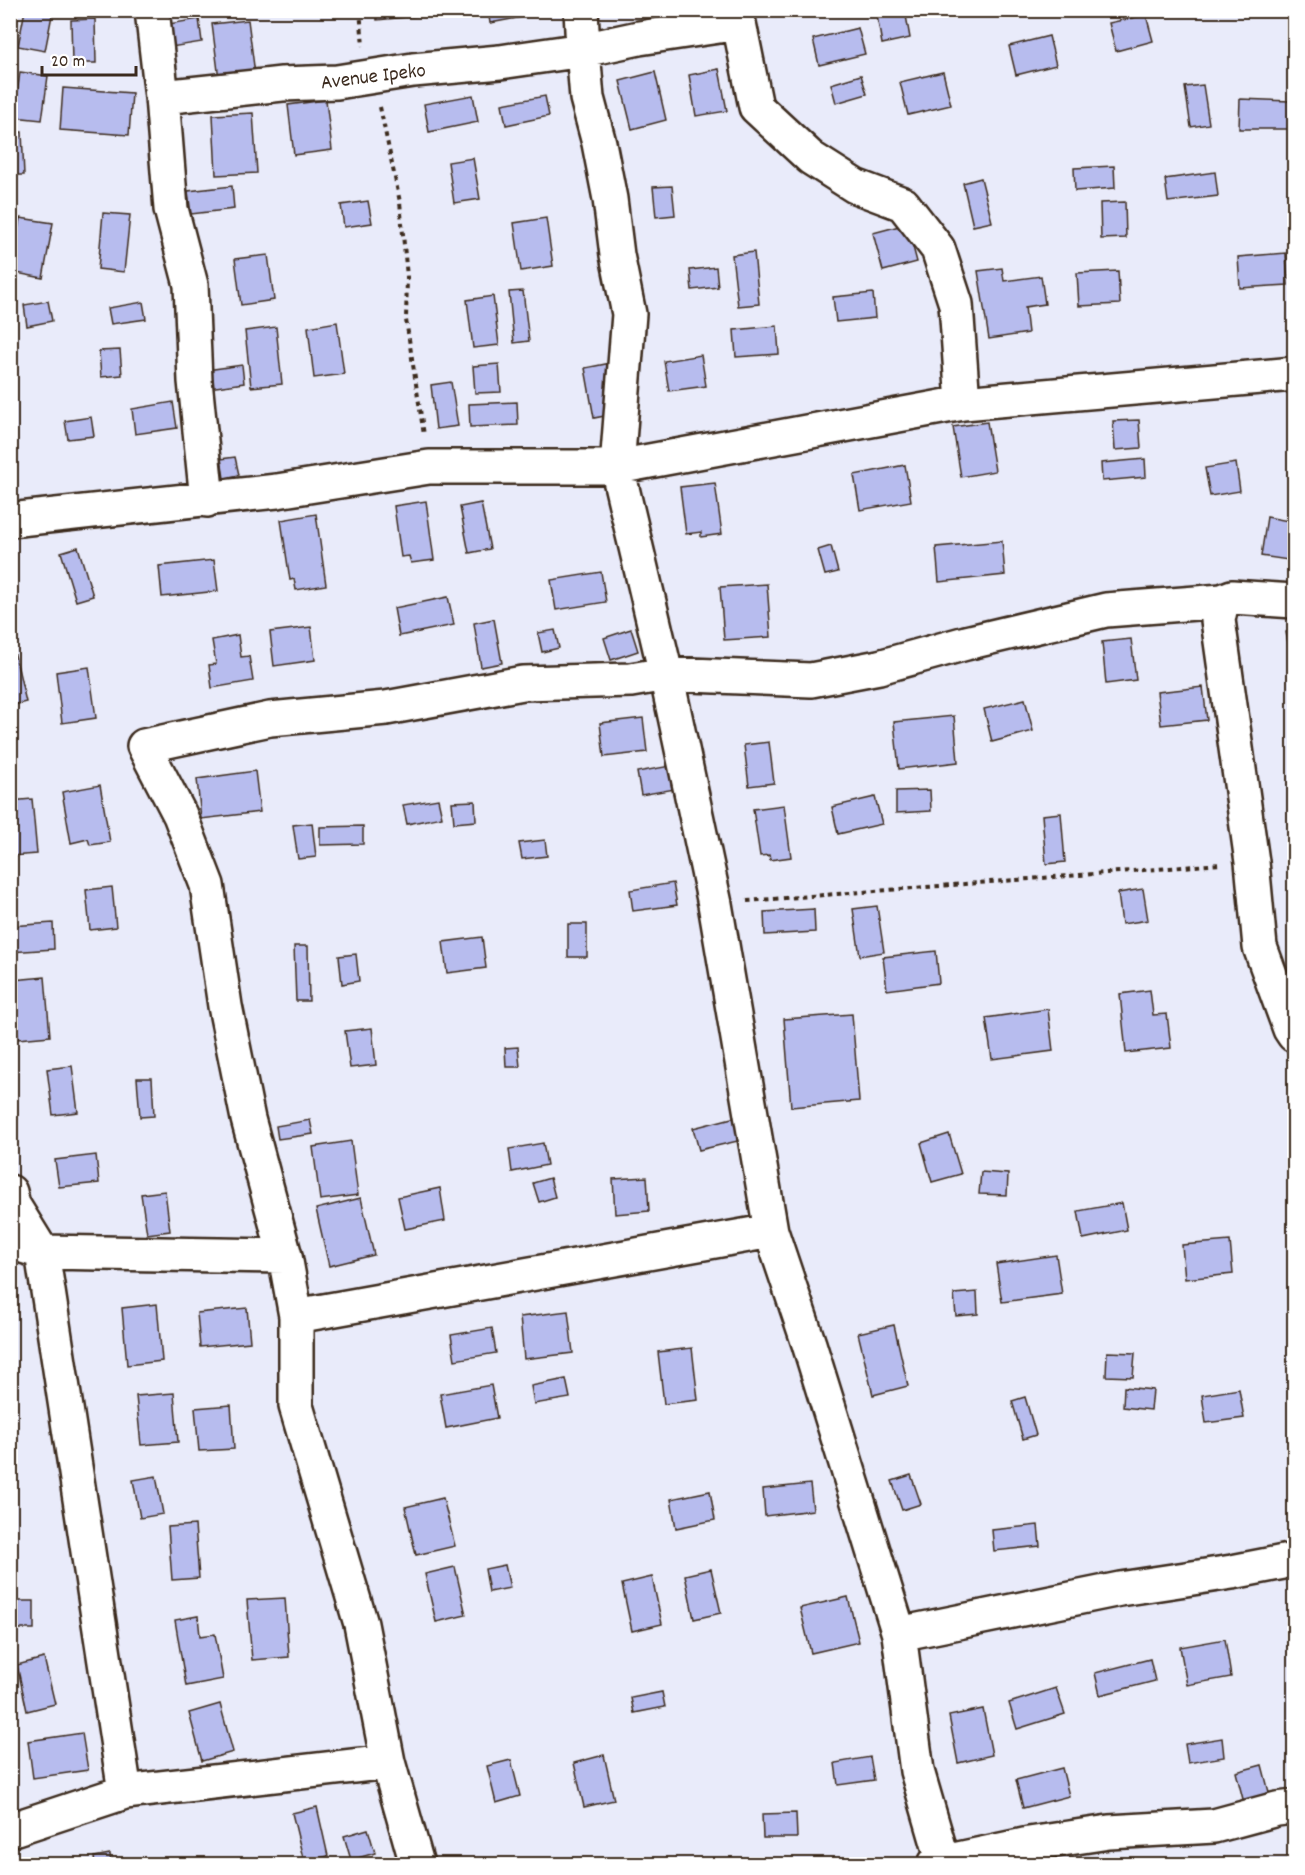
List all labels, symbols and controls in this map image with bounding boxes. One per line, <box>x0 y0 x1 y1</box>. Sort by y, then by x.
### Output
scale bar <box>42 39 136 77</box>
text: 20 m <box>51 50 85 75</box>
street label: Avenue Ipeko <box>319 57 428 99</box>

